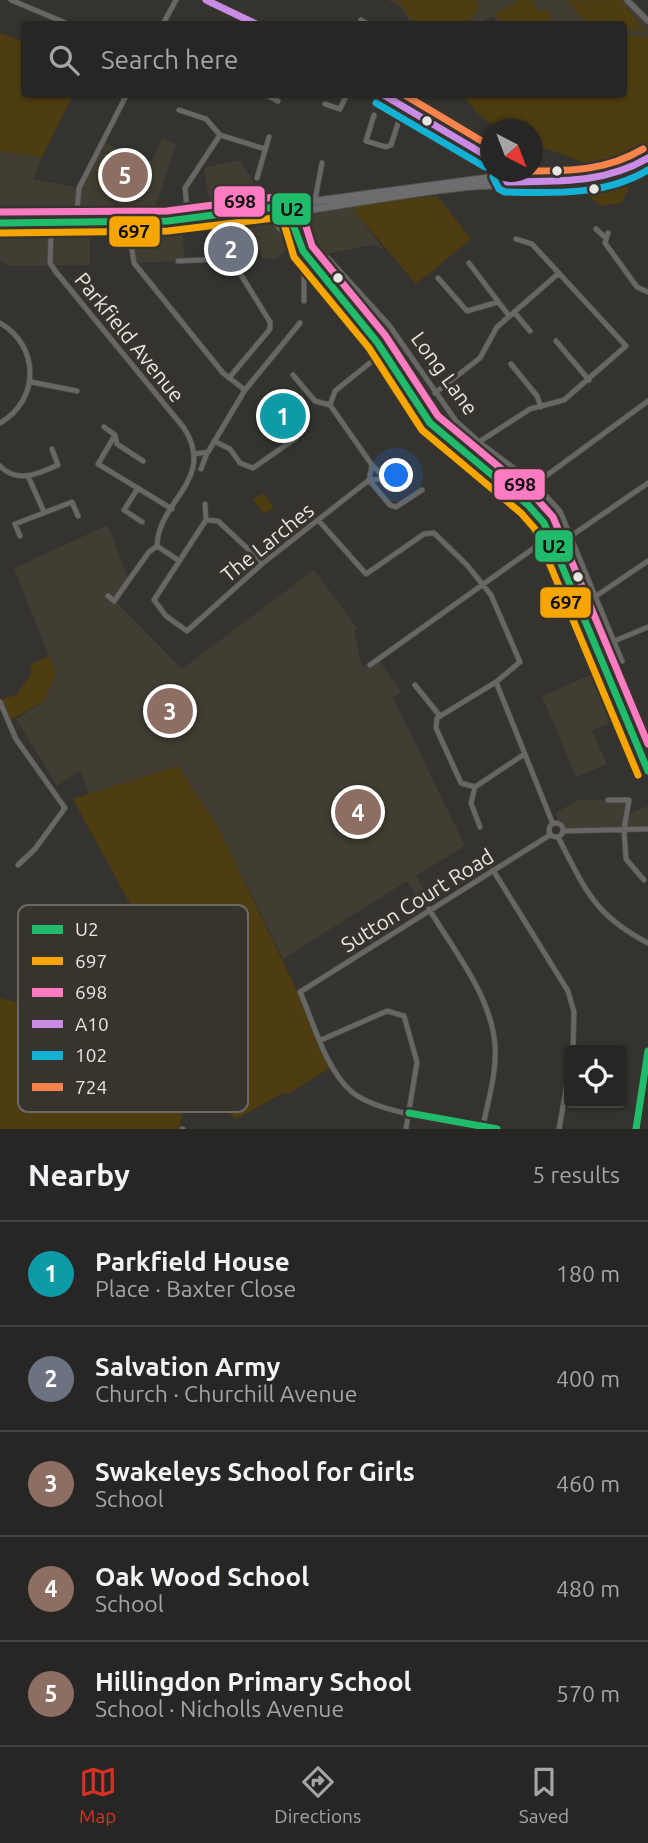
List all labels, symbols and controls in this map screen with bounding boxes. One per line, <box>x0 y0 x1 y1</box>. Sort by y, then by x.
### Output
search box <box>21 21 627 98</box>
icon: search <box>45 41 83 79</box>
text: Search here <box>101 45 238 74</box>
unlabelled marker <box>420 114 434 128</box>
north arrow <box>480 119 543 182</box>
pin: 5 <box>102 149 148 201</box>
unlabelled marker <box>550 164 564 178</box>
unlabelled marker <box>587 182 601 196</box>
line badge: 698 <box>213 185 266 218</box>
text: 698 <box>224 190 256 212</box>
line badge: U2 <box>271 192 312 226</box>
text: U2 <box>280 198 304 220</box>
line badge: 697 <box>108 215 161 248</box>
text: 697 <box>118 220 150 242</box>
pin: 2 <box>208 223 254 275</box>
street label: Parkfield Avenue <box>70 267 190 407</box>
unlabelled marker <box>331 271 345 285</box>
street label: Long Lane <box>407 327 483 419</box>
pin: 1 <box>260 390 306 442</box>
your location <box>379 458 413 492</box>
line badge: 698 <box>493 468 546 501</box>
text: 698 <box>504 473 536 495</box>
street label: The Larches <box>216 497 318 587</box>
line badge: U2 <box>534 529 574 563</box>
text: U2 <box>542 535 566 557</box>
unlabelled marker <box>571 570 585 584</box>
line badge: 697 <box>539 586 592 619</box>
text: 697 <box>550 591 582 613</box>
pin: 3 <box>147 685 193 737</box>
pin: 4 <box>335 786 381 838</box>
street label: Sutton Court Road <box>336 843 498 957</box>
legend <box>18 905 248 1112</box>
text: U2 <box>75 918 99 940</box>
text: 697 <box>75 950 107 972</box>
text: 698 <box>75 981 107 1003</box>
text: A10 <box>75 1013 109 1035</box>
text: 102 <box>75 1044 107 1066</box>
map controls <box>564 1045 627 1108</box>
button: locate <box>564 1045 627 1108</box>
text: 724 <box>75 1076 107 1098</box>
text: Nearby <box>28 1158 130 1192</box>
text: 5 results <box>532 1162 620 1187</box>
text: Parkfield House <box>95 1247 290 1276</box>
text: 1 <box>45 1261 57 1286</box>
text: 180 m <box>556 1261 620 1286</box>
text: Place · Baxter Close <box>95 1276 296 1301</box>
text: Salvation Army <box>95 1352 280 1381</box>
text: 2 <box>45 1366 57 1391</box>
text: 400 m <box>556 1366 620 1391</box>
text: Church · Churchill Avenue <box>95 1381 357 1406</box>
text: Swakeleys School for Girls <box>95 1457 415 1486</box>
text: 3 <box>45 1471 57 1496</box>
text: 460 m <box>556 1471 620 1496</box>
text: School <box>95 1486 164 1511</box>
text: Oak Wood School <box>95 1562 309 1591</box>
text: 4 <box>45 1576 57 1601</box>
text: 480 m <box>556 1576 620 1601</box>
text: School <box>95 1591 164 1616</box>
text: Hillingdon Primary School <box>95 1667 411 1696</box>
text: 5 <box>45 1681 57 1706</box>
text: 570 m <box>556 1681 620 1706</box>
text: School · Nicholls Avenue <box>95 1696 344 1721</box>
tab: Map <box>79 1763 117 1827</box>
tab: Directions <box>274 1763 361 1827</box>
tab: Saved <box>519 1763 569 1827</box>

